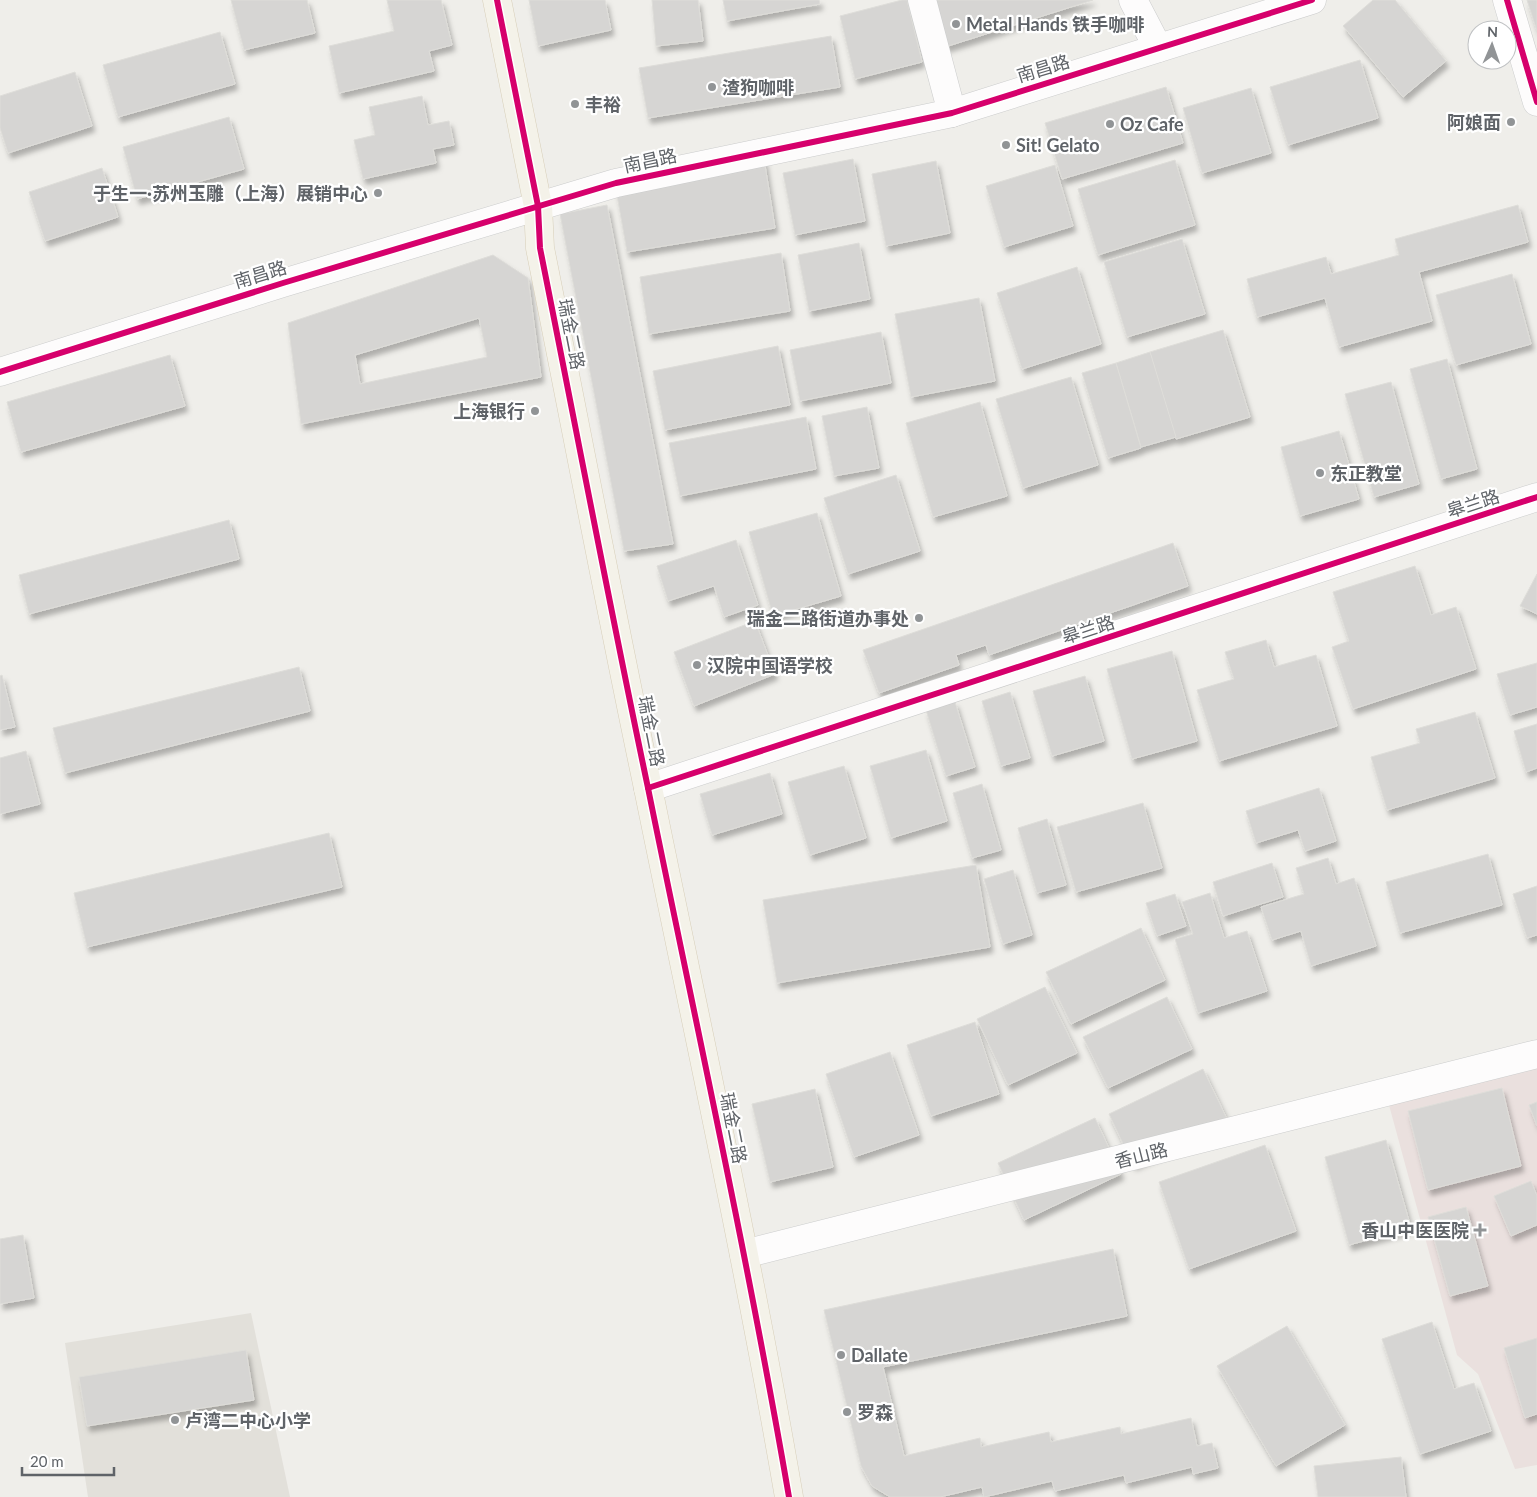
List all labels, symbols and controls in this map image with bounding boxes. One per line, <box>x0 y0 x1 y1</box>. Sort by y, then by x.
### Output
place label: Metal Hands 铁手咖啡 <box>966 13 1144 35</box>
marker: Metal Hands 铁手咖啡 <box>950 18 962 30</box>
north arrow <box>1467 20 1517 70</box>
text: N <box>1487 23 1498 40</box>
street label: 南昌路 <box>1014 50 1072 86</box>
place label: 渣狗咖啡 <box>722 76 794 98</box>
marker: 渣狗咖啡 <box>706 81 718 93</box>
place label: 丰裕 <box>585 93 621 115</box>
marker: 丰裕 <box>569 98 581 110</box>
place label: 阿娘面 <box>1447 111 1501 133</box>
place label: Oz Cafe <box>1120 113 1184 135</box>
marker: 阿娘面 <box>1505 116 1517 128</box>
marker: Oz Cafe <box>1104 118 1116 130</box>
place label: Sit! Gelato <box>1016 134 1100 156</box>
marker: Sit! Gelato <box>1000 139 1012 151</box>
street label: 南昌路 <box>621 144 679 176</box>
place label: 于生一·苏州玉雕（上海）展销中心 <box>93 182 368 204</box>
marker: 于生一·苏州玉雕（上海）展销中心 <box>372 187 384 199</box>
street label: 南昌路 <box>231 256 289 292</box>
street label: 瑞金二路 <box>554 297 590 371</box>
place label: 上海银行 <box>453 400 525 422</box>
marker: 上海银行 <box>529 405 541 417</box>
place label: 东正教堂 <box>1330 462 1402 484</box>
marker: 东正教堂 <box>1314 467 1326 479</box>
street label: 皋兰路 <box>1444 484 1502 522</box>
place label: 瑞金二路街道办事处 <box>747 607 909 629</box>
street label: 皋兰路 <box>1059 610 1117 648</box>
marker: 瑞金二路街道办事处 <box>913 612 925 624</box>
place label: 汉院中国语学校 <box>707 654 833 676</box>
marker: 汉院中国语学校 <box>691 659 703 671</box>
street label: 瑞金二路 <box>634 694 670 768</box>
street label: 瑞金二路 <box>716 1091 752 1165</box>
street label: 香山路 <box>1112 1138 1170 1172</box>
place label: 香山中医医院 <box>1361 1219 1469 1241</box>
marker: 香山中医医院 <box>1473 1223 1487 1237</box>
place label: Dallate <box>851 1344 908 1366</box>
marker: Dallate <box>835 1349 847 1361</box>
place label: 罗森 <box>857 1401 893 1423</box>
marker: 罗森 <box>841 1406 853 1418</box>
place label: 卢湾二中心小学 <box>185 1409 311 1431</box>
marker: 卢湾二中心小学 <box>169 1414 181 1426</box>
scale bar <box>22 1444 115 1476</box>
text: 20 m <box>30 1452 64 1470</box>

